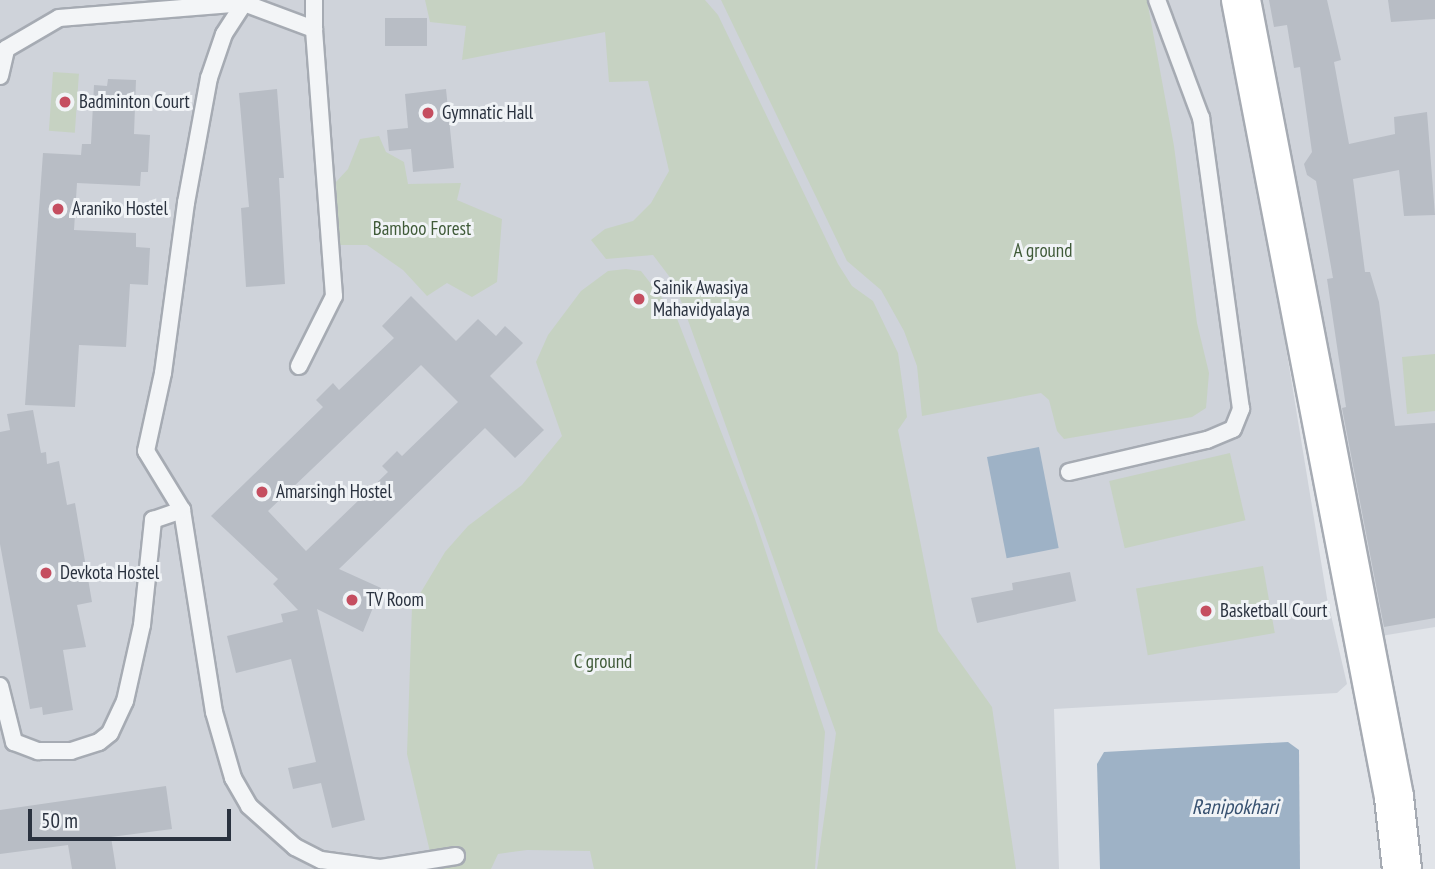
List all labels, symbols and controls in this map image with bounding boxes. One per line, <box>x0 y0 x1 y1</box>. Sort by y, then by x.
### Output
place label: Badminton Court <box>79 91 190 113</box>
marker: Badminton Court <box>57 94 73 110</box>
place label: Gymnatic Hall <box>442 102 534 124</box>
marker: Gymnatic Hall <box>420 105 436 121</box>
place label: Araniko Hostel <box>72 198 168 220</box>
marker: Araniko Hostel <box>50 201 66 217</box>
park label: Bamboo Forest <box>373 218 471 240</box>
park label: A ground <box>1013 240 1073 262</box>
place label: Sainik Awasiya Mahavidyalaya <box>653 277 750 321</box>
marker: Sainik Awasiya Mahavidyalaya <box>631 291 647 307</box>
place label: Amarsingh Hostel <box>276 481 392 503</box>
marker: Amarsingh Hostel <box>254 484 270 500</box>
place label: Devkota Hostel <box>60 562 159 584</box>
marker: Devkota Hostel <box>38 565 54 581</box>
place label: TV Room <box>366 589 424 611</box>
marker: TV Room <box>344 592 360 608</box>
place label: Basketball Court <box>1220 600 1327 622</box>
marker: Basketball Court <box>1198 603 1214 619</box>
park label: C ground <box>573 651 633 673</box>
water label: Ranipokhari <box>1192 794 1278 820</box>
scale bar <box>32 796 234 840</box>
text: 50 m <box>41 807 78 834</box>

